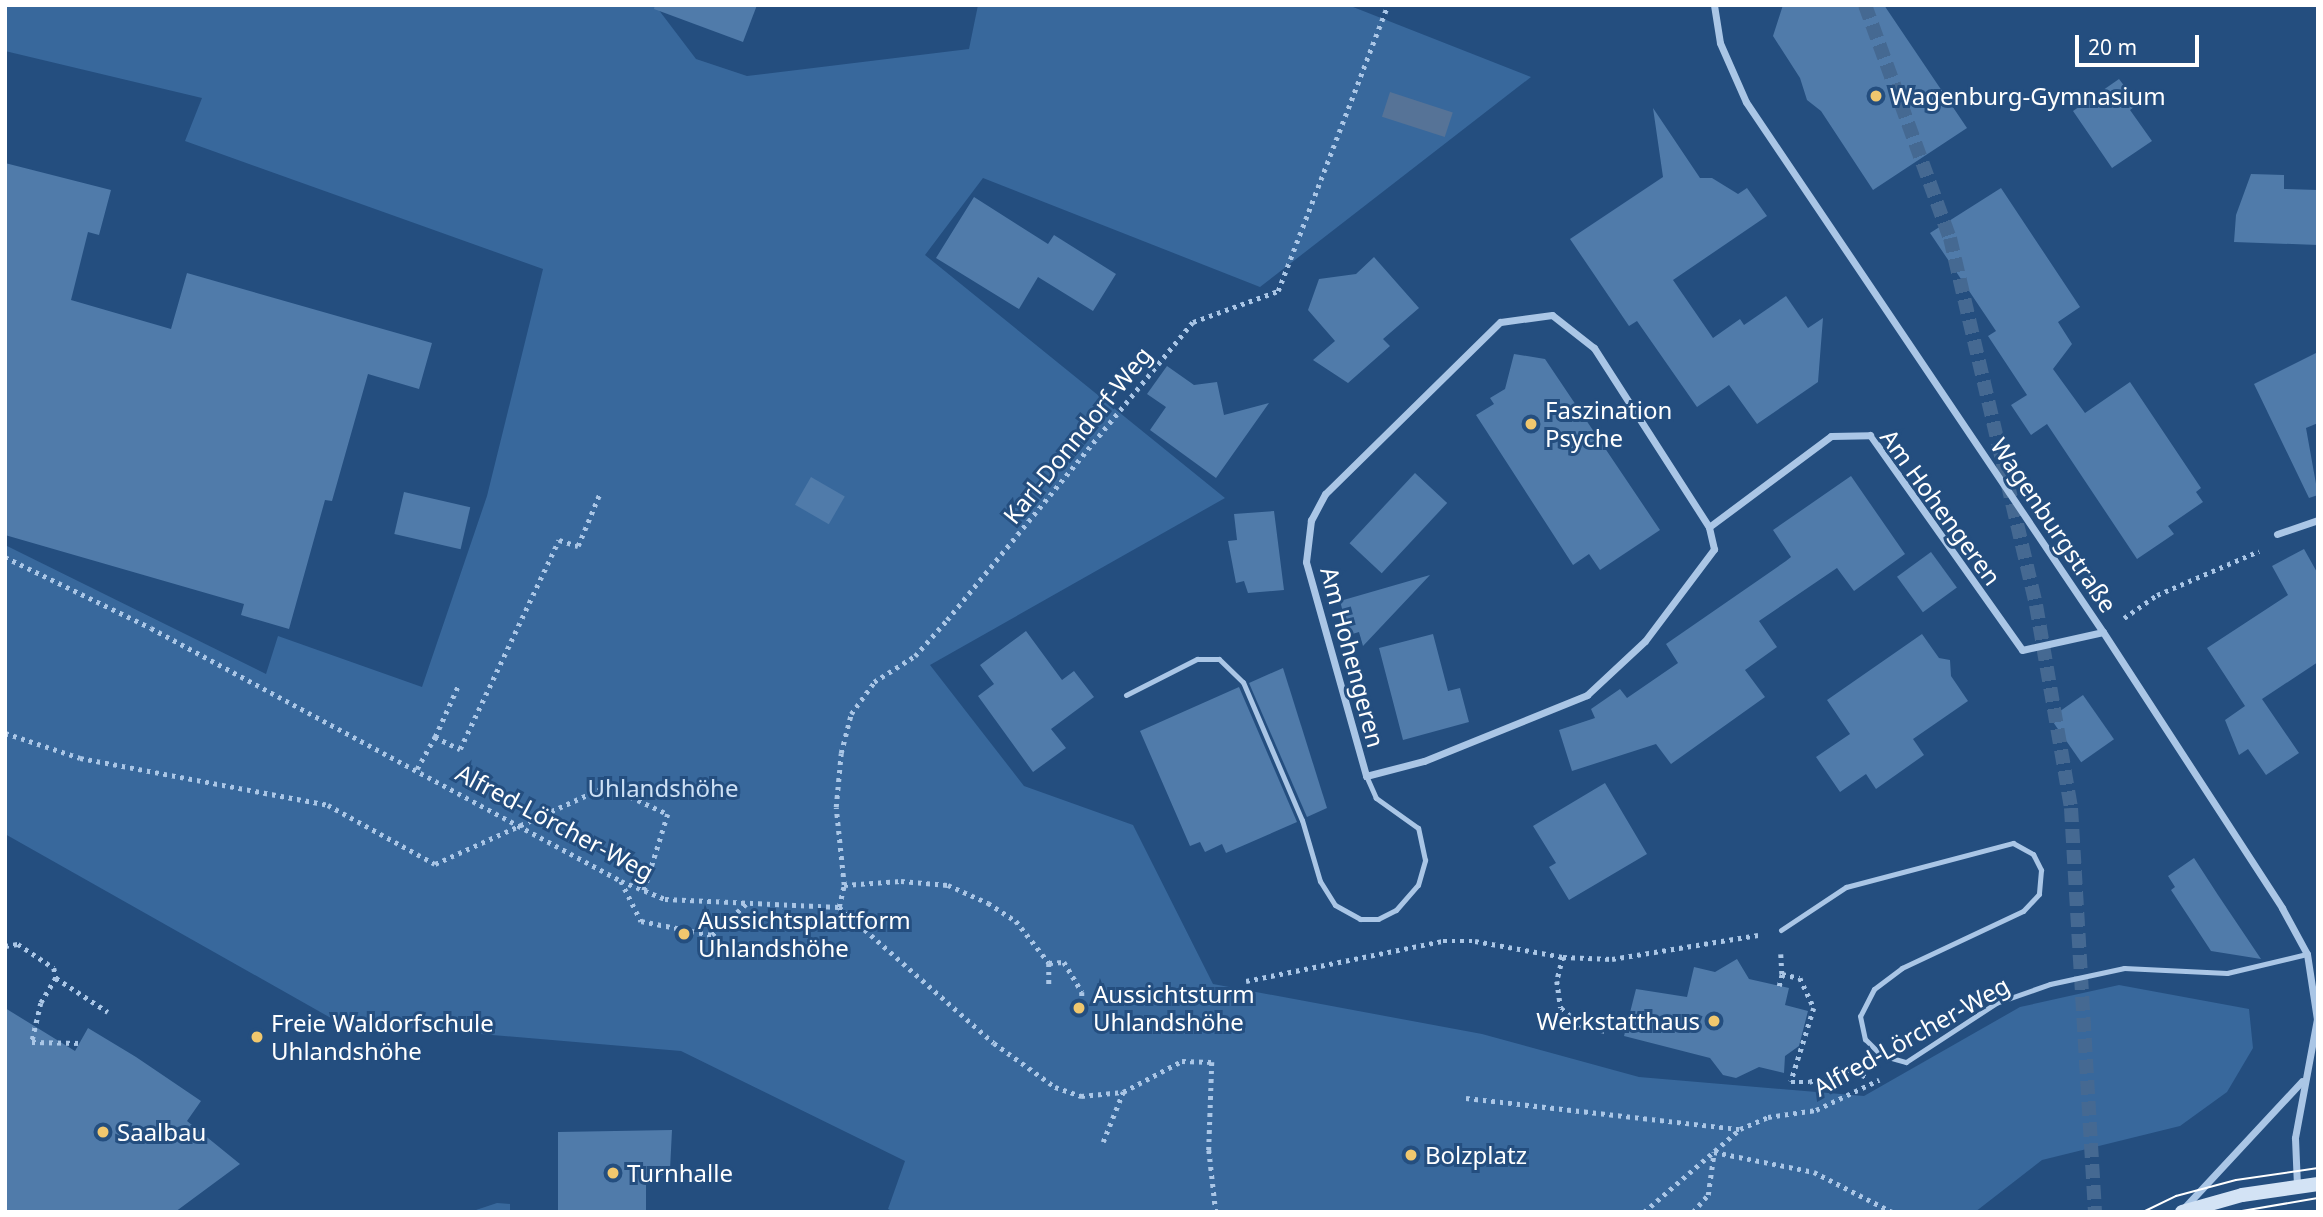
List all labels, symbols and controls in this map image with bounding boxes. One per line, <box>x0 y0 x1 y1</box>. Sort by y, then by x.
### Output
scale bar <box>2078 21 2202 65</box>
text: 20 m <box>2088 33 2137 61</box>
place label: Wagenburg-Gymnasium <box>1890 82 2166 110</box>
marker: Wagenburg-Gymnasium <box>1868 88 1884 104</box>
street label: Karl-Donndorf-Weg <box>997 341 1157 529</box>
place label: Faszination Psyche <box>1545 396 1672 452</box>
marker: Faszination Psyche <box>1523 416 1539 432</box>
street label: Am Hohengeren <box>1875 423 2007 591</box>
street label: Wagenburgstraße <box>1985 432 2123 618</box>
street label: Am Hohengeren <box>1315 564 1391 750</box>
street label: Alfred-Lörcher-Weg <box>451 758 659 886</box>
park label: Uhlandshöhe <box>588 774 738 802</box>
place label: Aussichtsplattform Uhlandshöhe <box>698 906 911 962</box>
marker: Aussichtsplattform Uhlandshöhe <box>676 926 692 942</box>
street label: Alfred-Lörcher-Weg <box>1808 970 2014 1102</box>
place label: Aussichtsturm Uhlandshöhe <box>1093 980 1255 1036</box>
marker: Aussichtsturm Uhlandshöhe <box>1071 1000 1087 1016</box>
place label: Werkstatthaus <box>1536 1007 1700 1035</box>
place label: Freie Waldorfschule Uhlandshöhe <box>271 1009 494 1065</box>
marker: Werkstatthaus <box>1706 1013 1722 1029</box>
marker: Freie Waldorfschule Uhlandshöhe <box>249 1029 265 1045</box>
place label: Saalbau <box>117 1118 206 1146</box>
marker: Saalbau <box>95 1124 111 1140</box>
place label: Bolzplatz <box>1425 1141 1527 1169</box>
marker: Bolzplatz <box>1403 1147 1419 1163</box>
place label: Turnhalle <box>627 1159 733 1187</box>
marker: Turnhalle <box>605 1165 621 1181</box>

